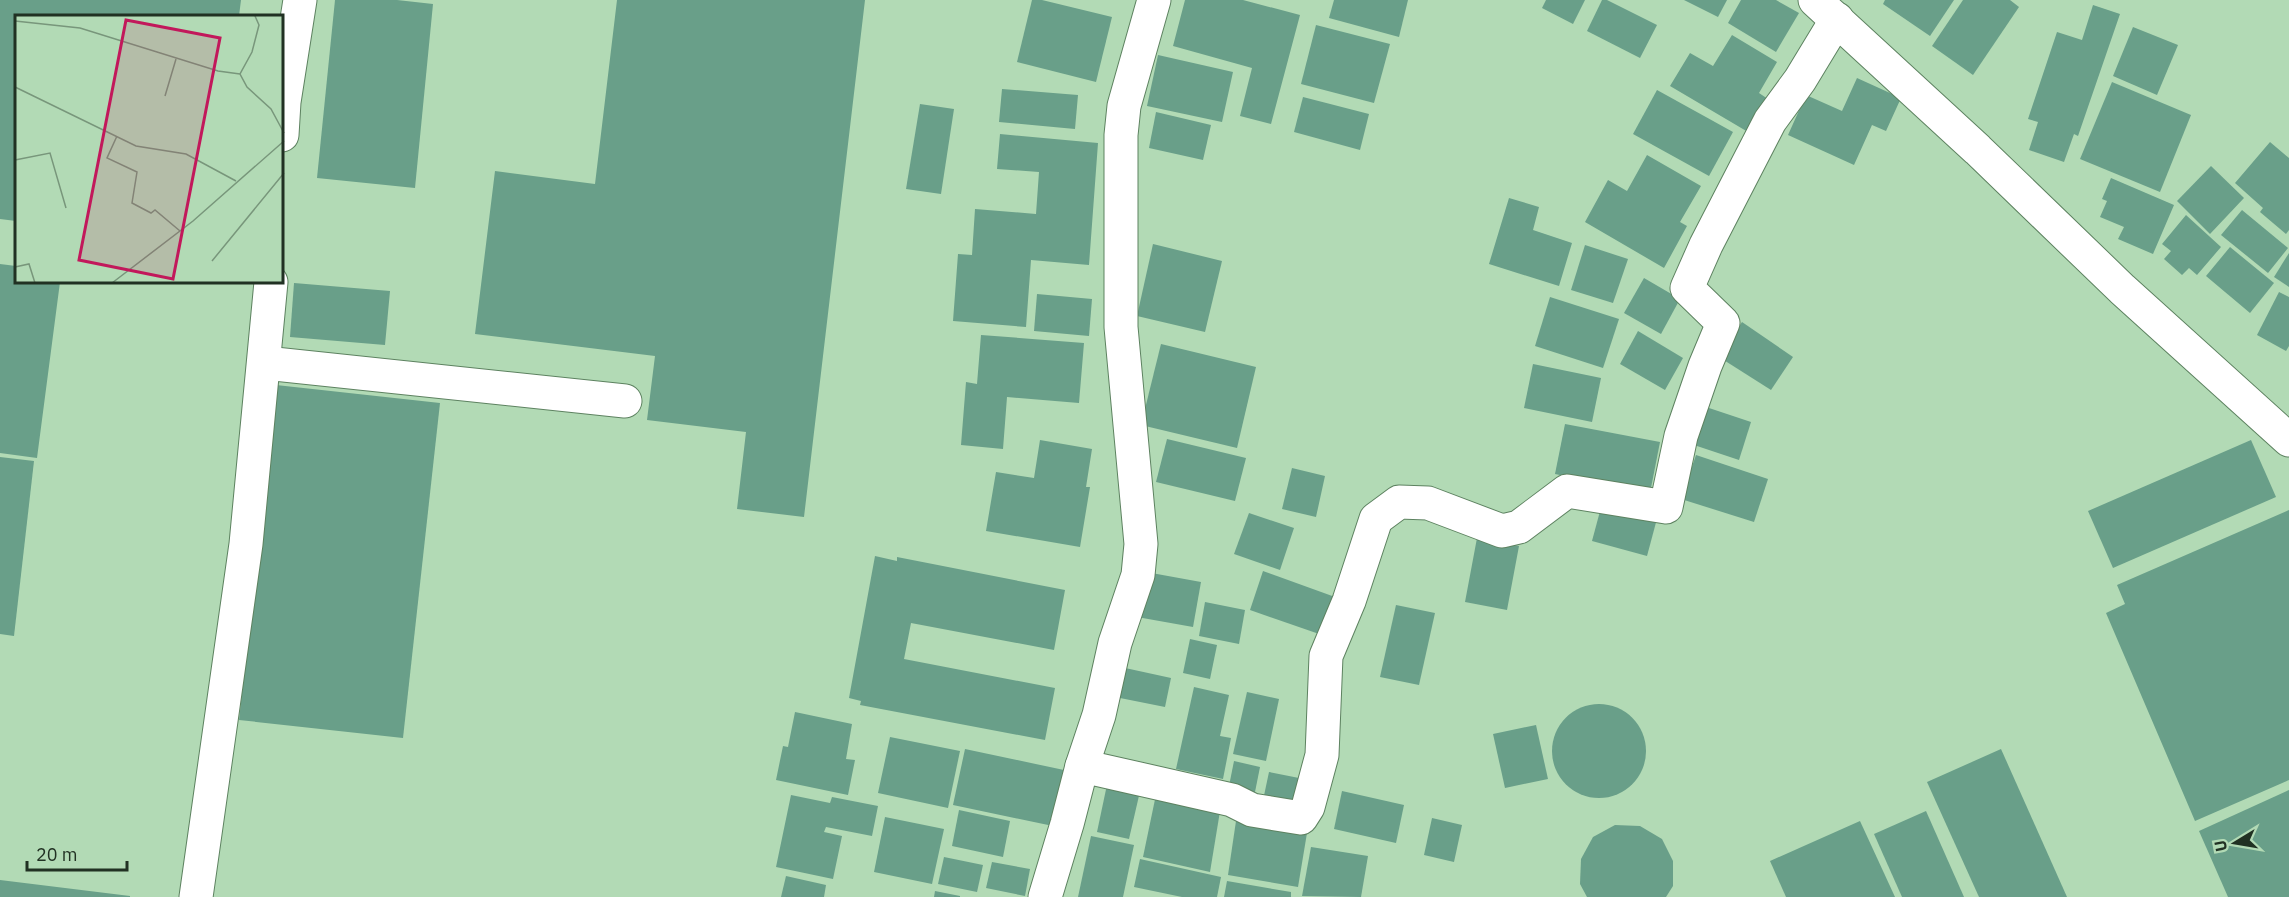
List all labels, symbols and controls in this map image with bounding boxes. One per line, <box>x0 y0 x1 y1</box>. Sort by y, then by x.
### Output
inset map <box>15 15 284 284</box>
north arrow <box>2205 813 2265 873</box>
scale bar <box>27 834 128 872</box>
text: U <box>2209 839 2231 853</box>
text: 20 m <box>36 843 78 866</box>

